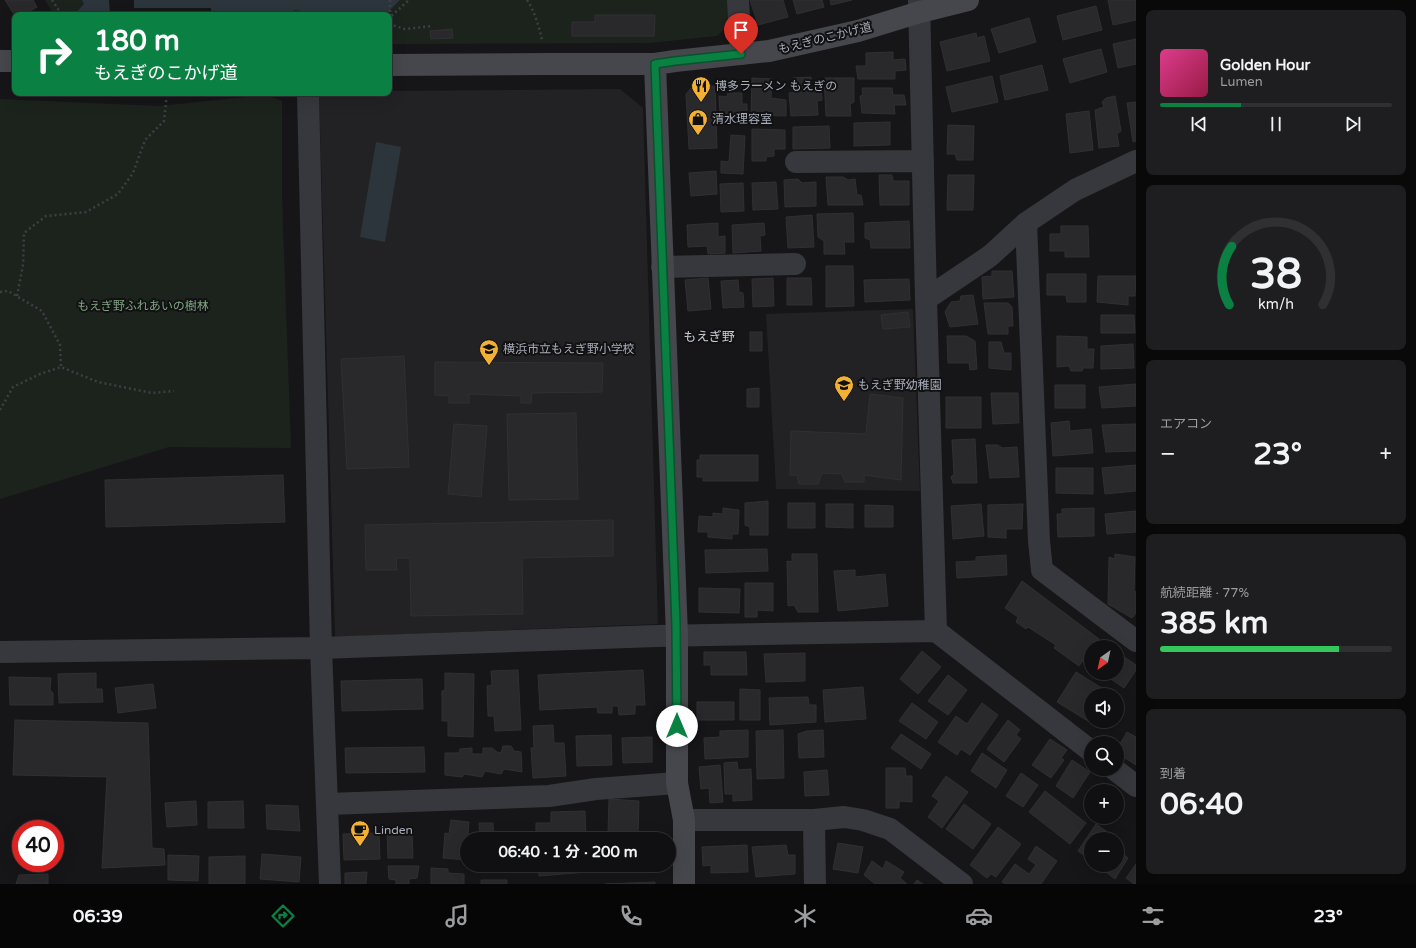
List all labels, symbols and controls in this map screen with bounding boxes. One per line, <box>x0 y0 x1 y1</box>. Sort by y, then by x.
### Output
pin <box>724 13 758 54</box>
icon: arrive <box>730 19 752 41</box>
street label: もえぎのこかげ道 <box>777 20 873 56</box>
text: 180 m <box>94 24 180 58</box>
icon: right <box>28 28 80 80</box>
text: Golden Hour <box>1220 56 1310 74</box>
text: もえぎのこかげ道 <box>94 62 237 84</box>
text: Lumen <box>1220 74 1263 90</box>
restaurant icon: 博多ラーメン もえぎの <box>690 75 712 103</box>
place label: 博多ラーメン もえぎの <box>715 79 837 93</box>
shop icon: 清水理容室 <box>687 108 709 136</box>
place label: 清水理容室 <box>712 112 772 126</box>
icon: previous <box>1188 113 1210 135</box>
icon: pause <box>1265 113 1287 135</box>
icon: next <box>1342 113 1364 135</box>
text: 38 <box>1250 250 1302 300</box>
text: km/h <box>1258 296 1294 313</box>
park label: もえぎ野ふれあいの樹林 <box>77 299 209 313</box>
district label: もえぎ野 <box>683 329 735 345</box>
school or university icon: 横浜市立もえぎ野小学校 <box>478 338 500 366</box>
place label: 横浜市立もえぎ野小学校 <box>503 342 635 356</box>
school or university icon: もえぎ野幼稚園 <box>833 374 855 402</box>
place label: もえぎ野幼稚園 <box>858 378 942 392</box>
text: エアコン <box>1160 416 1212 432</box>
text: 23° <box>1253 436 1302 473</box>
text: − <box>1160 441 1176 467</box>
text: + <box>1380 441 1392 467</box>
text: 航続距離 · 77% <box>1160 585 1249 601</box>
text: 385 km <box>1160 605 1268 642</box>
north arrow <box>1084 640 1124 680</box>
map controls <box>1084 640 1124 872</box>
button: sound <box>1084 688 1124 728</box>
position arrow <box>656 705 698 747</box>
button: search <box>1084 736 1124 776</box>
text: 到着 <box>1160 766 1186 782</box>
button: + <box>1084 784 1124 824</box>
text: 06:40 <box>1160 786 1243 823</box>
cafe icon: Linden <box>349 819 371 847</box>
speed limit sign: 40 <box>12 820 64 872</box>
place label: Linden <box>374 823 413 837</box>
button: − <box>1084 832 1124 872</box>
text: 06:40 · 1 分 · 200 m <box>498 843 638 861</box>
icon: directions <box>269 902 297 930</box>
icon: music <box>443 902 471 930</box>
icon: phone <box>617 902 645 930</box>
icon: climate <box>791 902 819 930</box>
icon: car <box>965 902 993 930</box>
icon: filters <box>1139 902 1167 930</box>
text: 06:39 <box>73 905 123 927</box>
text: 23° <box>1313 905 1343 927</box>

